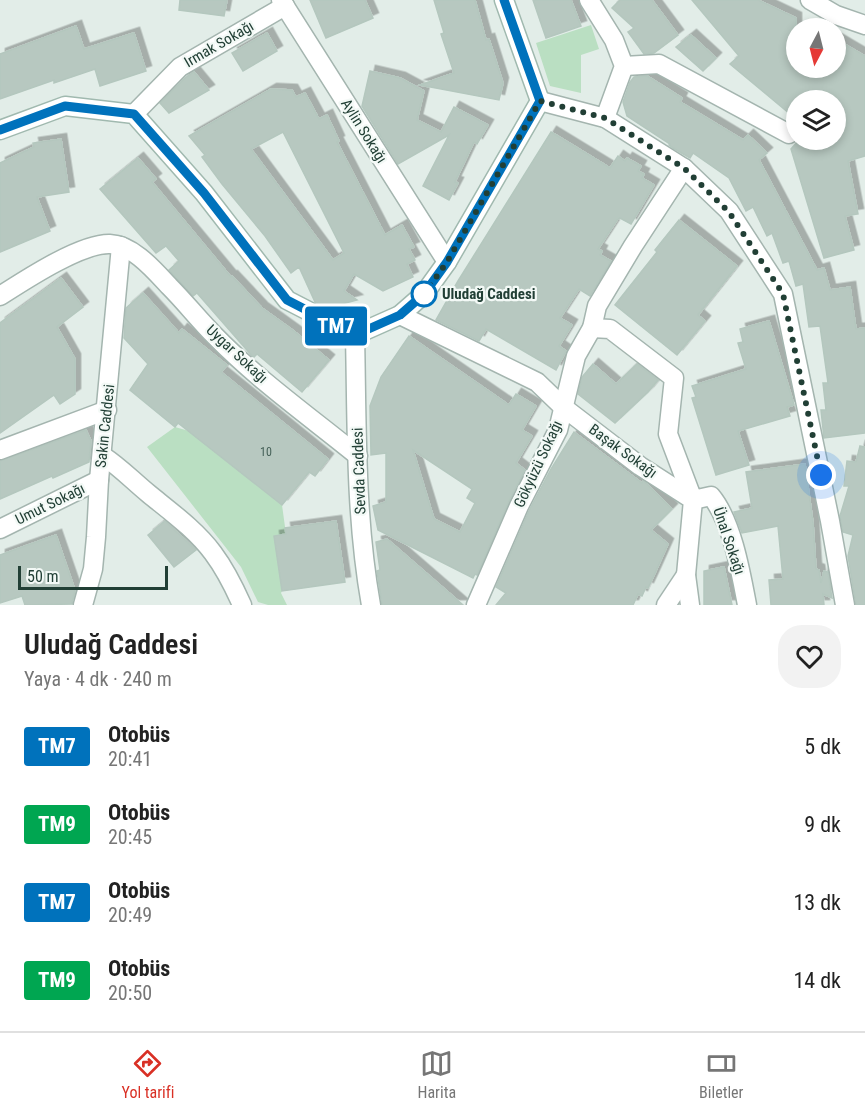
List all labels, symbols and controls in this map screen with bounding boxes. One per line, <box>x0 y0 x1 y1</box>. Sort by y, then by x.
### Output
street label: Irmak Sokağı <box>181 17 257 71</box>
north arrow <box>786 18 846 78</box>
map controls <box>786 18 846 150</box>
button: layers <box>786 90 846 150</box>
street label: Aylin Sokağı <box>337 96 391 166</box>
marker: Uludağ Caddesi <box>411 281 437 307</box>
place label: Uludağ Caddesi <box>442 285 535 303</box>
line badge: TM7 <box>302 306 370 346</box>
text: TM7 <box>317 314 355 338</box>
street label: Uygar Sokağı <box>203 321 271 387</box>
street label: Sakin Caddesi <box>92 383 118 469</box>
street label: Gökyüzü Sokağı <box>510 418 566 510</box>
street label: Başak Sokağı <box>585 420 661 482</box>
street label: Sevda Caddesi <box>348 427 370 515</box>
house number: 10 <box>260 445 272 459</box>
your location <box>806 460 836 490</box>
street label: Umut Sokağı <box>12 479 88 529</box>
street label: Ünal Sokağı <box>709 505 749 577</box>
scale bar <box>18 563 168 590</box>
text: 50 m <box>27 567 59 586</box>
button: heart <box>778 625 841 688</box>
text: Uludağ Caddesi <box>24 628 198 661</box>
text: Yaya · 4 dk · 240 m <box>24 667 172 691</box>
text: Otobüs <box>108 722 170 747</box>
text: TM7 <box>38 734 76 758</box>
text: 5 dk <box>804 734 841 759</box>
text: 20:41 <box>108 747 152 771</box>
text: Otobüs <box>108 800 170 825</box>
text: TM9 <box>38 812 76 836</box>
text: 9 dk <box>804 812 841 837</box>
text: 20:45 <box>108 825 152 849</box>
text: Otobüs <box>108 878 170 903</box>
text: TM7 <box>38 890 76 914</box>
text: 13 dk <box>793 890 841 915</box>
text: 20:49 <box>108 903 152 927</box>
text: Otobüs <box>108 956 170 981</box>
text: TM9 <box>38 968 76 992</box>
text: 14 dk <box>793 968 841 993</box>
text: 20:50 <box>108 981 152 1005</box>
tab: Yol tarifi <box>122 1047 174 1102</box>
tab: Harita <box>418 1047 456 1102</box>
tab: Biletler <box>699 1047 743 1102</box>

